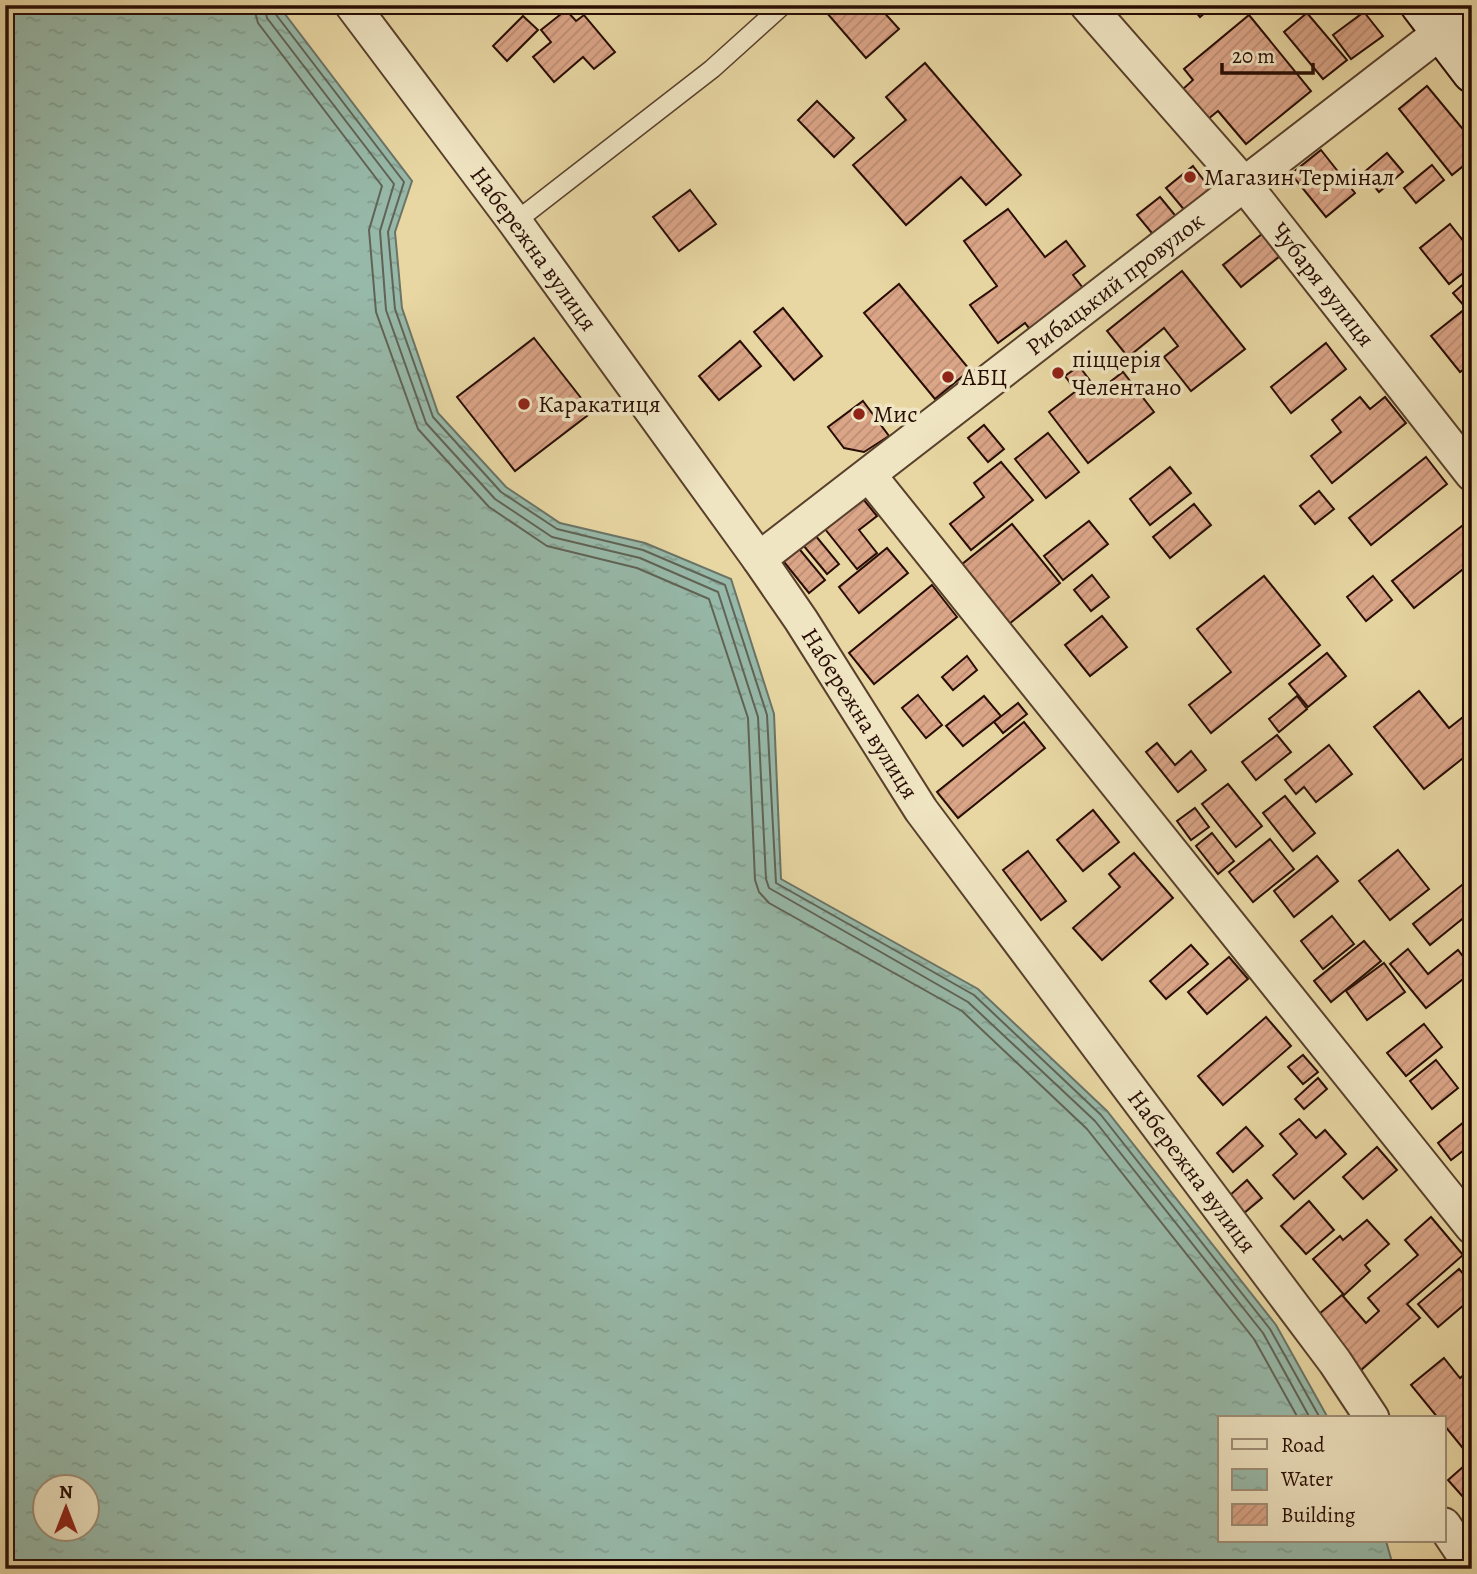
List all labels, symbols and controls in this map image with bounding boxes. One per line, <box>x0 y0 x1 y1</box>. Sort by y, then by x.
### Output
scale bar <box>1222 32 1312 76</box>
text: 20 m <box>1232 42 1275 70</box>
street label: Набережна вулиця <box>463 160 605 337</box>
place label: Магазин Термінал <box>1204 161 1394 193</box>
marker: Магазин Термінал <box>1182 169 1198 185</box>
street label: Рибацький провулок <box>1019 205 1211 363</box>
street label: Чубаря вулиця <box>1264 216 1382 353</box>
place label: піццерія Челентано <box>1072 343 1182 403</box>
place label: АБЦ <box>961 361 1007 393</box>
marker: піццерія Челентано <box>1050 365 1066 381</box>
marker: АБЦ <box>940 369 956 385</box>
place label: Каракатиця <box>538 388 661 420</box>
marker: Каракатиця <box>516 396 532 412</box>
place label: Мис <box>873 398 918 430</box>
marker: Мис <box>851 406 867 422</box>
street label: Набережна вулиця <box>794 622 926 805</box>
street label: Набережна вулиця <box>1120 1083 1264 1260</box>
legend <box>1218 1416 1446 1542</box>
text: Road <box>1281 1431 1325 1459</box>
text: Water <box>1280 1465 1333 1493</box>
north arrow <box>32 1472 102 1542</box>
text: N <box>59 1479 73 1505</box>
text: Building <box>1281 1501 1356 1529</box>

